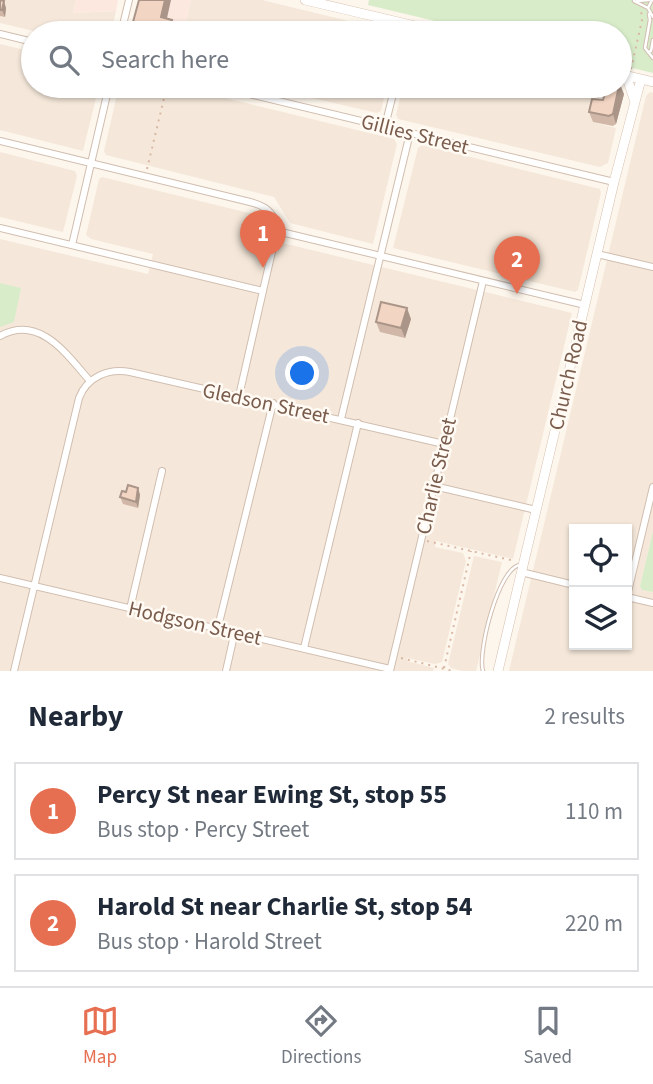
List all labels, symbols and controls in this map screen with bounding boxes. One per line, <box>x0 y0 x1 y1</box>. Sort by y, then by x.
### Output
search box <box>21 21 632 98</box>
icon: search <box>45 41 83 79</box>
text: Search here <box>101 41 229 78</box>
street label: Gillies Street <box>358 106 472 162</box>
pin: 1 <box>240 210 286 268</box>
pin: 2 <box>494 236 540 294</box>
street label: Church Road <box>541 317 595 433</box>
your location <box>285 356 319 390</box>
street label: Gledson Street <box>200 375 332 431</box>
street label: Charlie Street <box>408 415 464 537</box>
map controls <box>569 524 632 650</box>
button: locate <box>569 524 632 587</box>
button: layers <box>569 587 632 650</box>
street label: Hodgson Street <box>125 593 265 653</box>
text: Nearby <box>28 695 123 738</box>
text: 2 results <box>545 700 625 733</box>
text: Percy St near Ewing St, stop 55 <box>97 776 447 813</box>
text: 1 <box>47 795 59 828</box>
text: 110 m <box>565 795 623 828</box>
text: Bus stop · Percy Street <box>97 813 309 846</box>
text: Harold St near Charlie St, stop 54 <box>97 888 473 925</box>
text: 2 <box>47 907 59 940</box>
text: 220 m <box>565 907 623 940</box>
text: Bus stop · Harold Street <box>97 925 322 958</box>
tab: Map <box>81 1002 119 1071</box>
tab: Directions <box>281 1002 361 1071</box>
tab: Saved <box>523 1002 572 1071</box>

